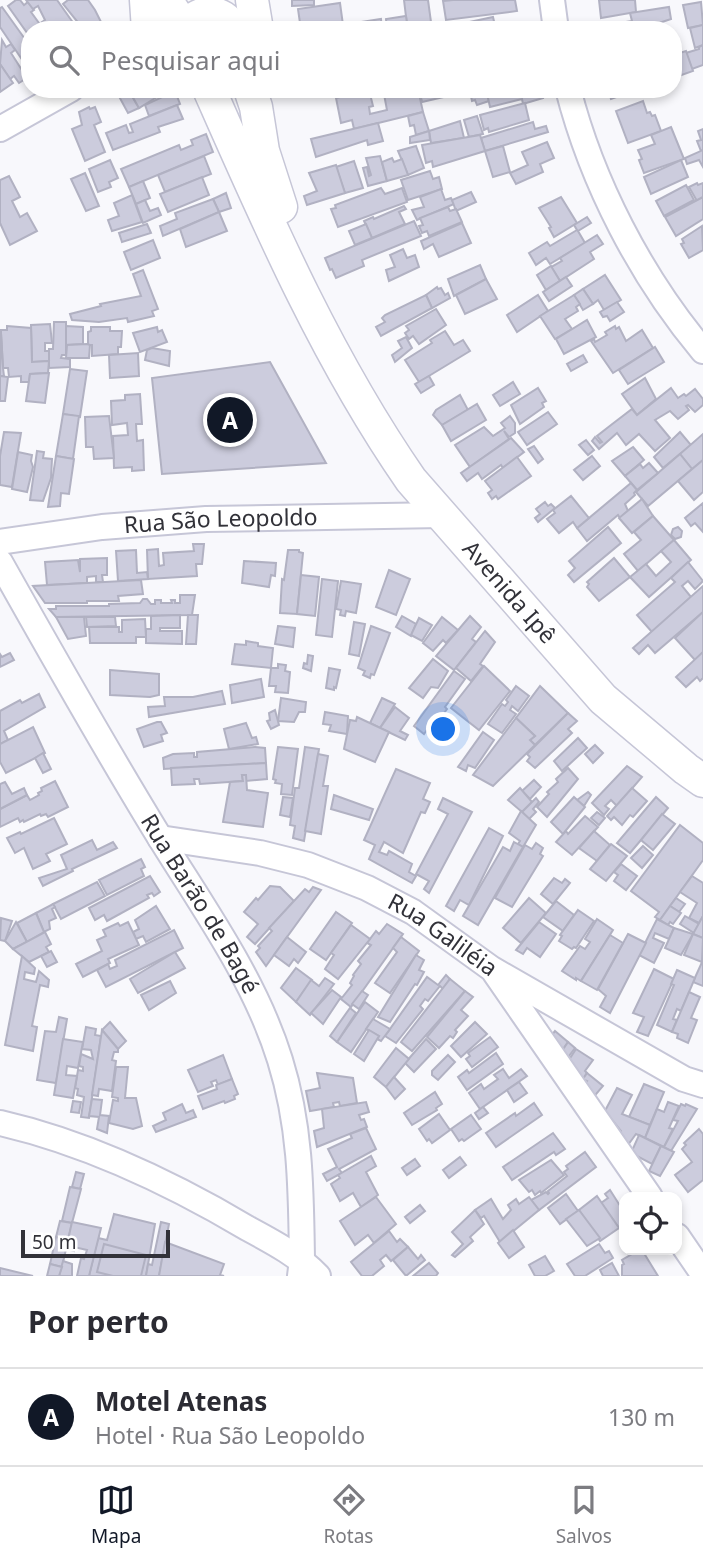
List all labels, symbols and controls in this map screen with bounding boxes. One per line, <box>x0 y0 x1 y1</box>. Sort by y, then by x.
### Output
search box <box>21 21 682 98</box>
icon: search <box>45 41 83 79</box>
text: Pesquisar aqui <box>101 42 281 78</box>
pin: A <box>207 394 253 446</box>
street label: Rua São Leopoldo <box>123 500 318 540</box>
street label: Avenida Ipê <box>456 533 564 650</box>
your location <box>426 712 460 746</box>
street label: Rua Barão de Bagé <box>134 807 268 999</box>
street label: Rua Galiléia <box>383 885 504 983</box>
map controls <box>619 1192 682 1255</box>
button: locate <box>619 1192 682 1255</box>
scale bar <box>21 1227 170 1259</box>
text: 50 m <box>32 1229 76 1255</box>
text: Por perto <box>28 1301 169 1342</box>
text: Motel Atenas <box>95 1383 267 1419</box>
text: A <box>43 1401 59 1433</box>
text: 130 m <box>608 1401 675 1433</box>
text: Hotel · Rua São Leopoldo <box>95 1419 365 1451</box>
tab: Mapa <box>91 1481 141 1549</box>
tab: Rotas <box>324 1481 373 1549</box>
tab: Salvos <box>556 1481 612 1549</box>

